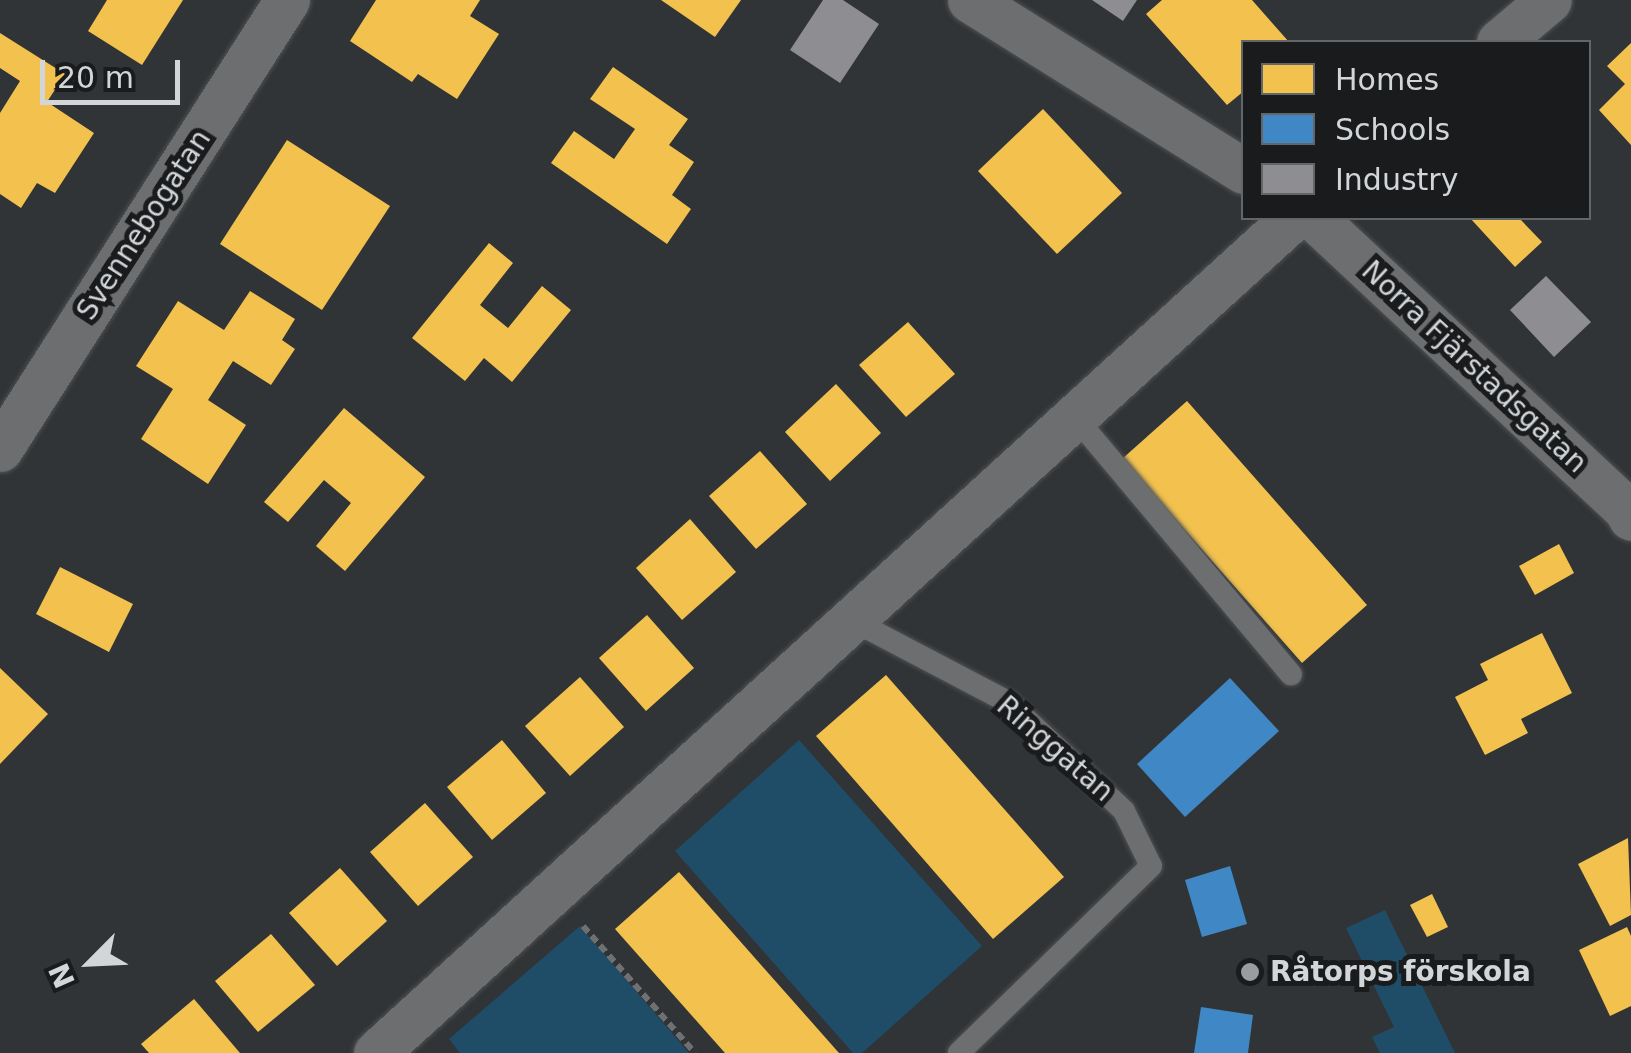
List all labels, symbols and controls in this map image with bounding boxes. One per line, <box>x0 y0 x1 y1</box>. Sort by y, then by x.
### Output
scale bar <box>45 40 185 102</box>
legend <box>1241 40 1591 220</box>
text: 20 m <box>57 60 134 95</box>
text: Homes <box>1335 62 1439 97</box>
text: Schools <box>1335 112 1450 147</box>
street label: Svennebogatan <box>70 124 218 326</box>
text: Industry <box>1335 162 1458 197</box>
street label: Norra Fjärstadsgatan <box>1355 254 1593 480</box>
street label: Ringgatan <box>990 689 1120 809</box>
north arrow <box>40 913 140 1013</box>
place label: Råtorps förskola <box>1270 955 1531 989</box>
text: N <box>42 958 82 993</box>
marker: Råtorps förskola <box>1239 961 1261 983</box>

